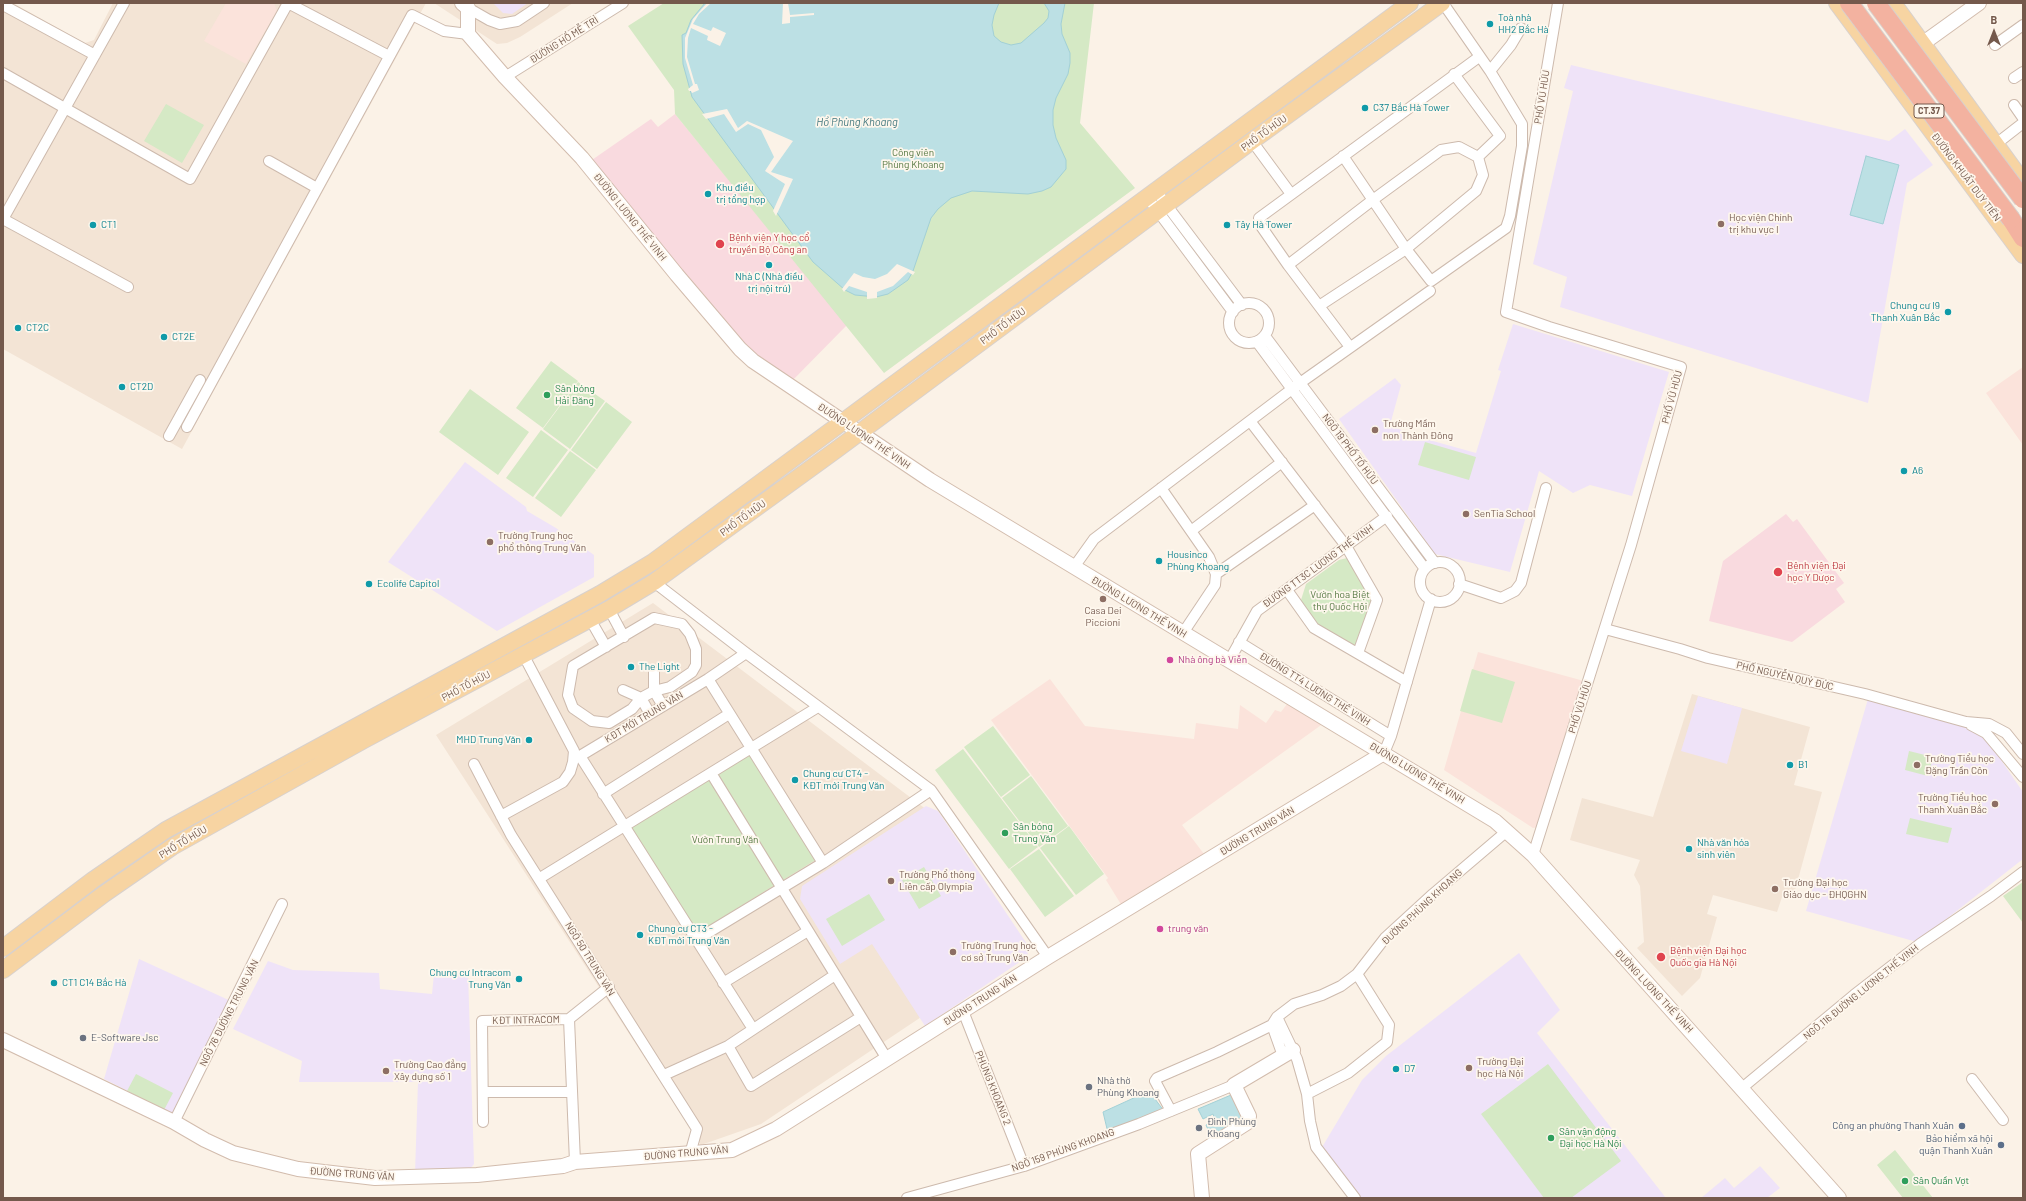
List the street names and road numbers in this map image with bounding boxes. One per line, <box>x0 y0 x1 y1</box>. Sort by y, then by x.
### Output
street label: ĐƯỜNG HỒ MỄ TRÌ <box>527 14 601 66</box>
street label: PHỐ VŨ HỮU <box>1532 69 1552 125</box>
road number: CT.37 <box>1914 104 1944 118</box>
street label: PHỐ TỐ HỮU <box>1239 112 1289 154</box>
street label: ĐƯỜNG KHUẤT DUY TIẾN <box>1929 130 2003 224</box>
street label: ĐƯỜNG LƯƠNG THẾ VINH <box>591 171 669 263</box>
street label: PHỐ TỐ HỮU <box>978 305 1028 347</box>
street label: PHỐ VŨ HỮU <box>1659 369 1685 425</box>
street label: ĐƯỜNG LƯƠNG THẾ VINH <box>815 400 913 472</box>
street label: NGÕ 19 PHỐ TỐ HỮU <box>1320 411 1380 487</box>
street label: PHỐ TỐ HỮU <box>718 497 768 539</box>
street label: ĐƯỜNG TT3C LƯƠNG THẾ VINH <box>1260 522 1376 610</box>
street label: ĐƯỜNG LƯƠNG THẾ VINH <box>1089 574 1189 640</box>
street label: ĐƯỜNG TT4 LƯƠNG THẾ VINH <box>1257 650 1373 728</box>
street label: PHỐ NGUYỄN QUÝ ĐỨC <box>1735 659 1835 693</box>
street label: PHỐ TỐ HỮU <box>440 668 492 704</box>
street label: PHỐ VŨ HỮU <box>1566 679 1594 735</box>
street label: KĐT MỚI TRUNG VĂN <box>603 689 685 745</box>
street label: ĐƯỜNG LƯƠNG THẾ VINH <box>1367 740 1467 806</box>
street label: ĐƯỜNG TRUNG VĂN <box>1217 804 1297 858</box>
street label: PHỐ TỐ HỮU <box>157 823 209 861</box>
street label: ĐƯỜNG PHÙNG KHOANG <box>1379 866 1465 948</box>
street label: NGÕ 50 TRUNG VĂN <box>562 920 618 998</box>
street label: NGÕ 116 ĐƯỜNG LƯƠNG THẾ VINH <box>1801 942 1921 1042</box>
street label: ĐƯỜNG LƯƠNG THẾ VINH <box>1612 947 1696 1035</box>
street label: NGÕ 76 ĐƯỜNG TRUNG VĂN <box>197 958 261 1068</box>
street label: ĐƯỜNG TRUNG VĂN <box>941 972 1019 1028</box>
street label: KĐT INTRACOM <box>492 1013 560 1027</box>
street label: PHÙNG KHOANG 2 <box>973 1049 1013 1127</box>
street label: NGÕ 159 PHÙNG KHOANG <box>1010 1126 1116 1174</box>
street label: ĐƯỜNG TRUNG VĂN <box>643 1143 729 1163</box>
street label: ĐƯỜNG TRUNG VĂN <box>309 1165 395 1183</box>

